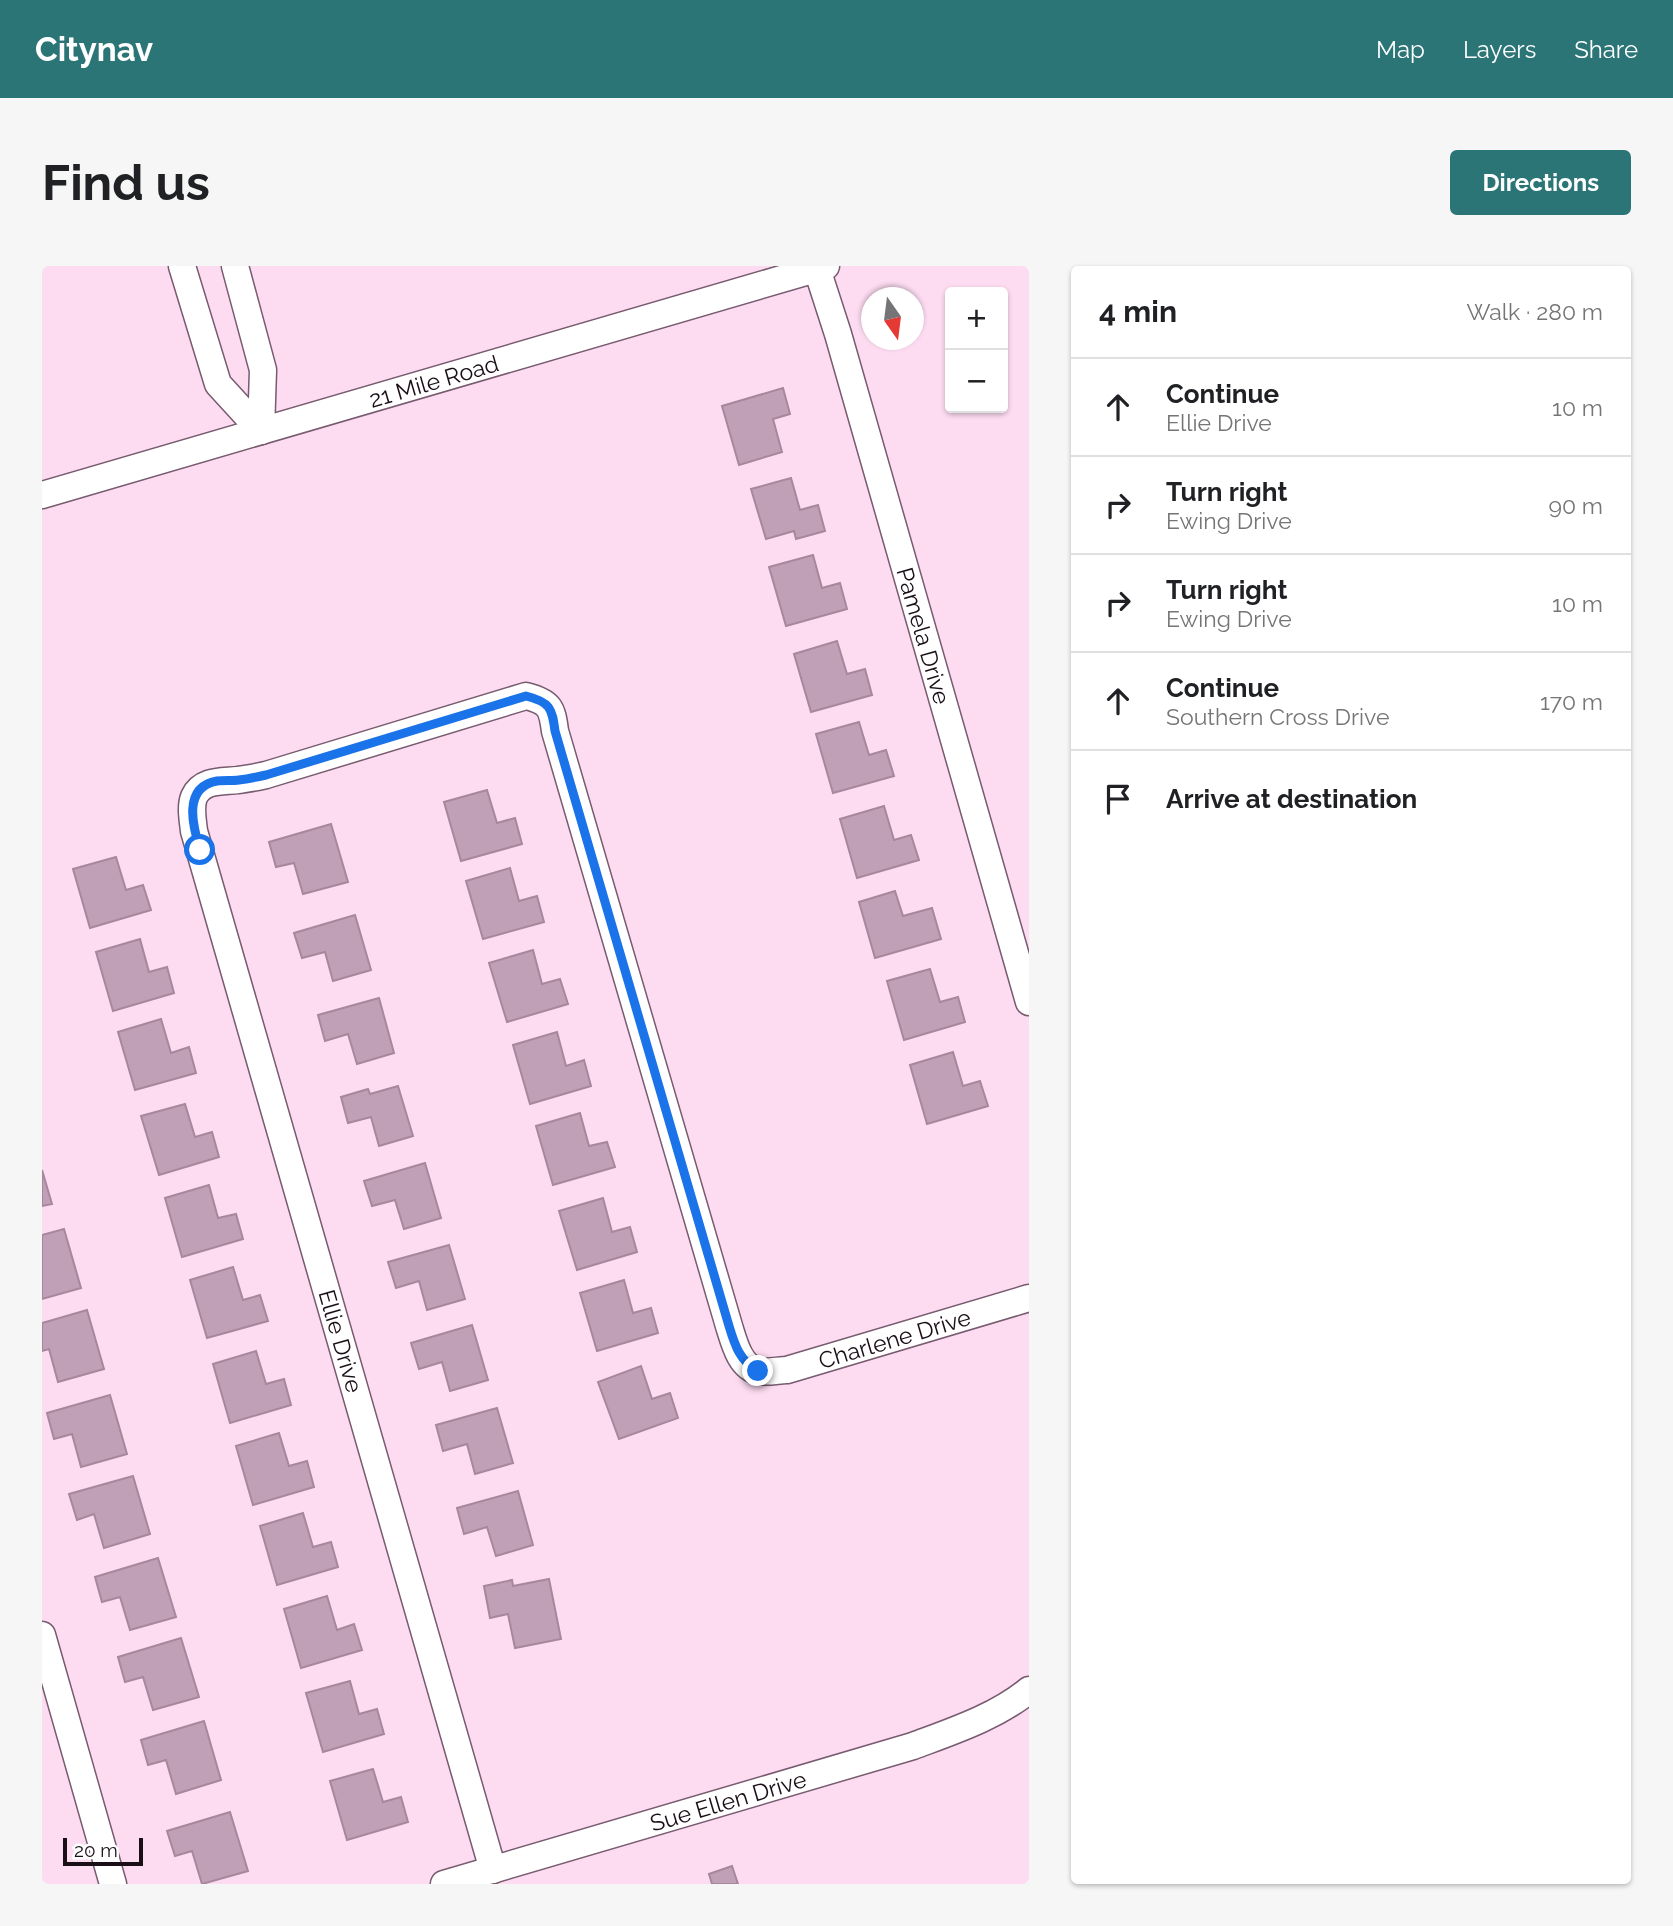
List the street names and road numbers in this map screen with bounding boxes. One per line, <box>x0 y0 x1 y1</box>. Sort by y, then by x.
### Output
street label: 21 Mile Road <box>366 349 502 412</box>
street label: Pamela Drive <box>892 564 957 707</box>
street label: Ellie Drive <box>313 1286 369 1396</box>
street label: Charlene Drive <box>815 1303 974 1373</box>
street label: Sue Ellen Drive <box>647 1765 809 1836</box>

